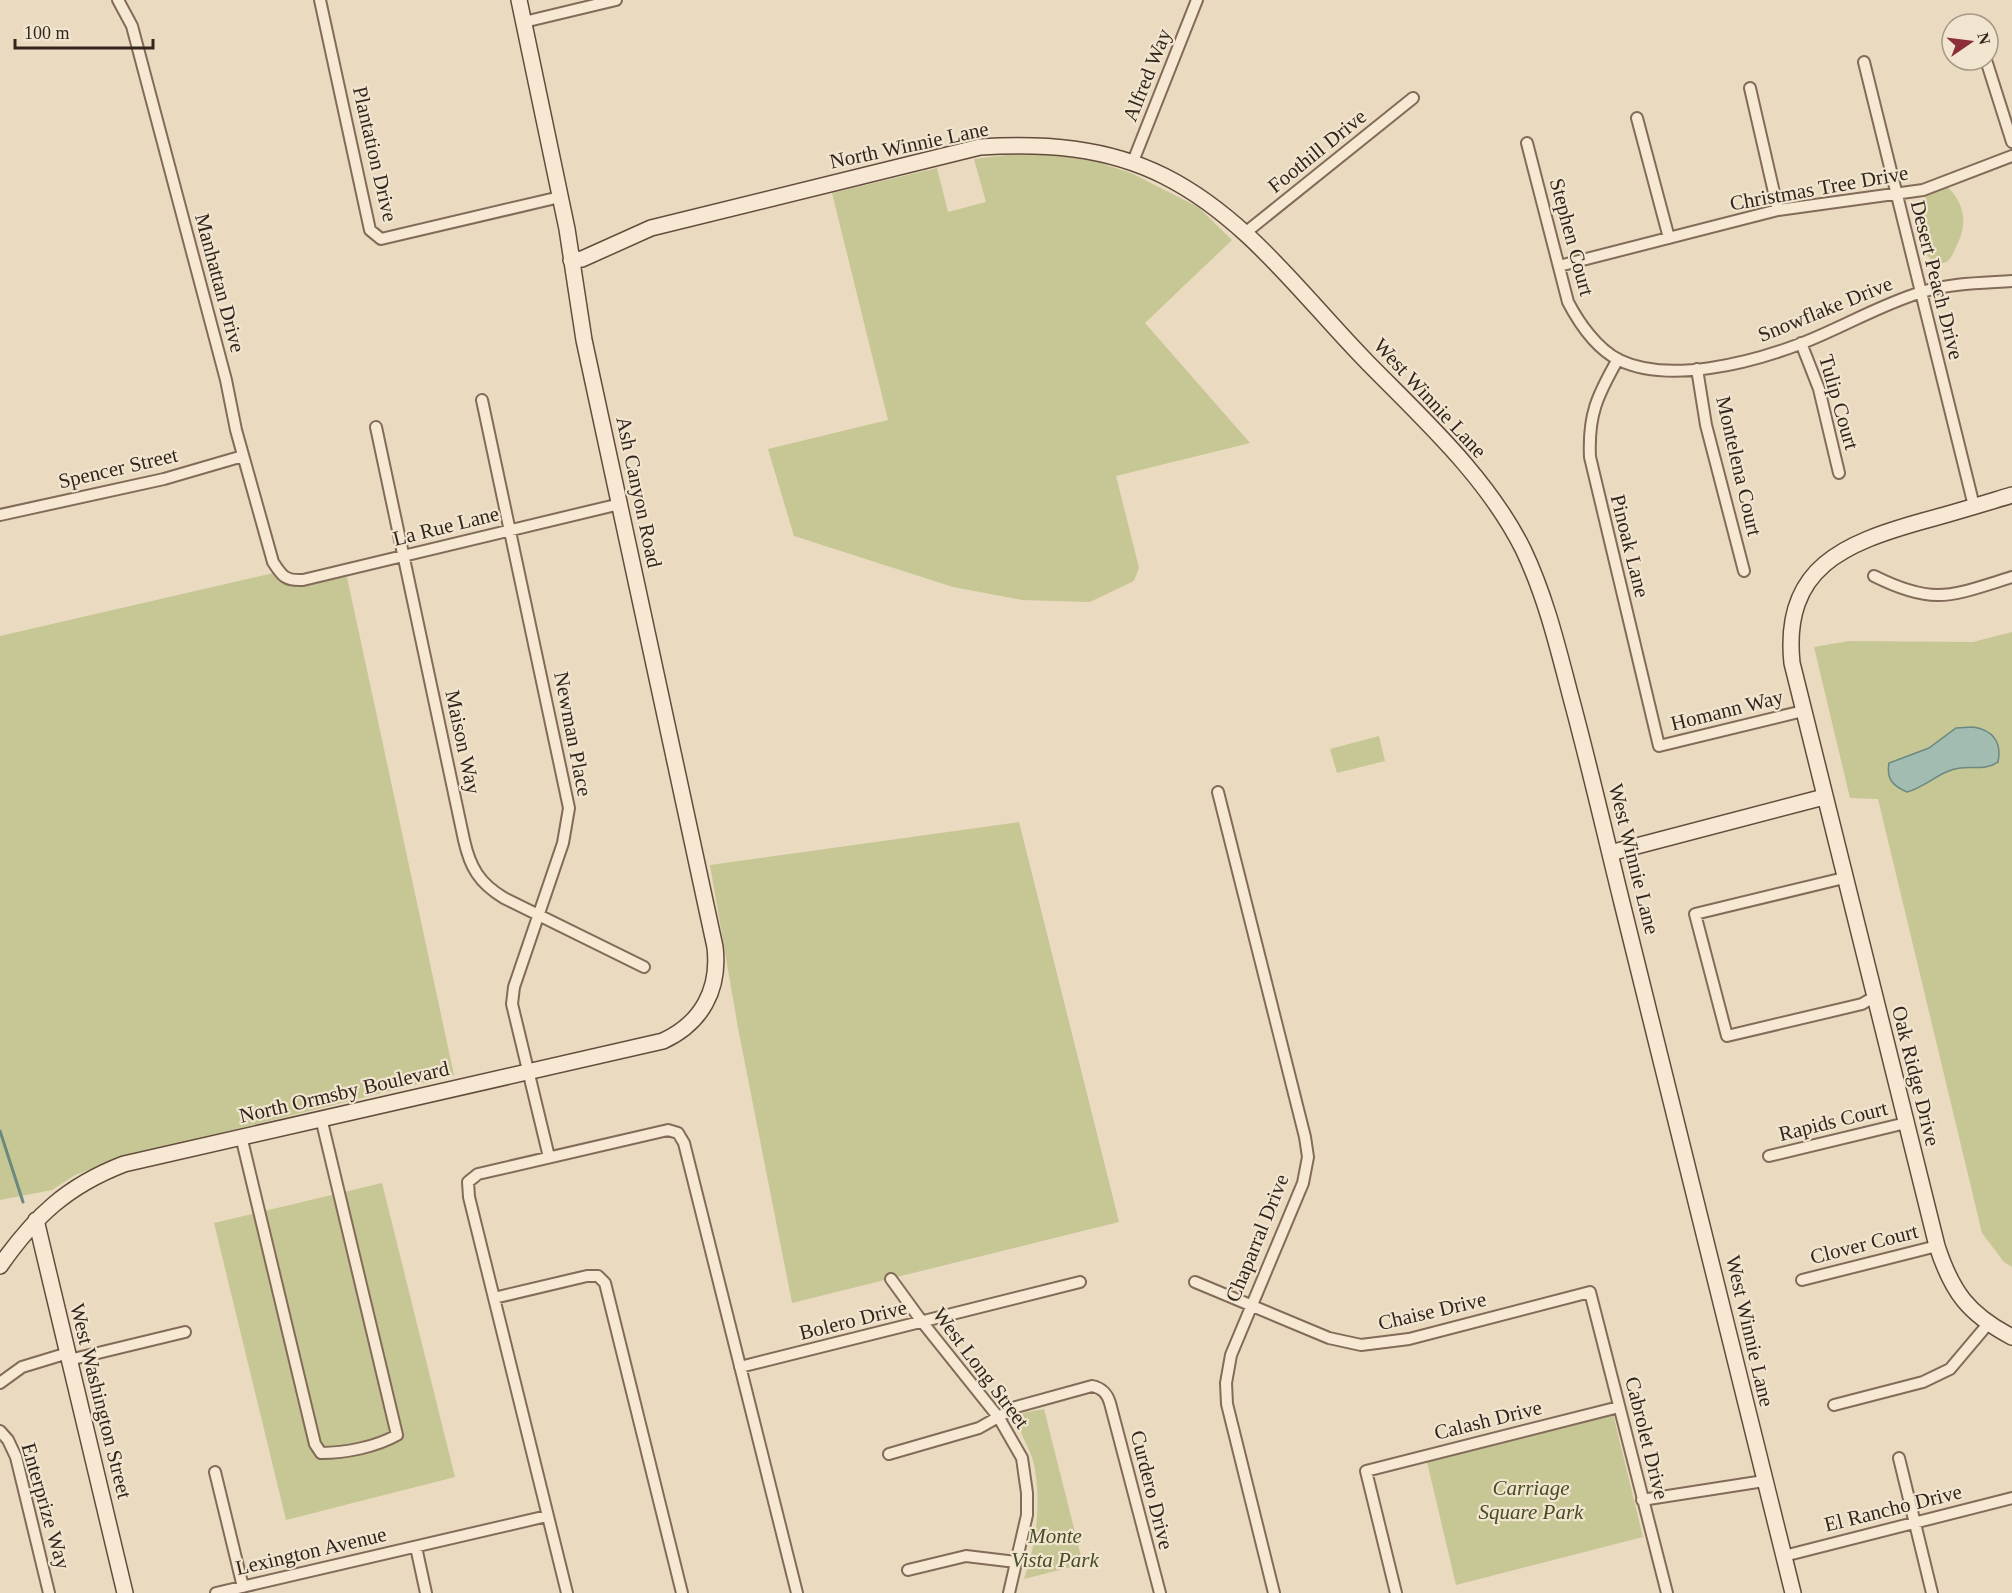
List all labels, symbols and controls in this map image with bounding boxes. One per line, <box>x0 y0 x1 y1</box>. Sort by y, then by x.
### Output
scale bar <box>15 12 153 50</box>
north arrow <box>1940 12 2000 72</box>
text: 100 m <box>24 23 70 43</box>
street label: Alfred Way <box>1118 25 1177 125</box>
text: N <box>1974 31 1994 47</box>
street label: Plantation Drive <box>348 84 402 224</box>
street label: Foothill Drive <box>1263 104 1371 198</box>
street label: North Winnie Lane <box>827 116 991 174</box>
street label: Christmas Tree Drive <box>1728 160 1910 216</box>
street label: Stephen Court <box>1545 176 1599 299</box>
street label: Desert Peach Drive <box>1906 198 1968 362</box>
street label: Manhattan Drive <box>190 211 250 355</box>
street label: Snowflake Drive <box>1754 271 1896 347</box>
street label: West Winnie Lane <box>1369 333 1491 463</box>
street label: Tulip Court <box>1814 352 1864 452</box>
street label: Montelena Court <box>1711 394 1767 538</box>
street label: Ash Canyon Road <box>611 414 667 570</box>
street label: Spencer Street <box>56 443 180 493</box>
street label: Pinoak Lane <box>1606 492 1654 600</box>
street label: La Rue Lane <box>390 501 502 551</box>
street label: Newman Place <box>549 670 597 798</box>
street label: Homann Way <box>1668 684 1786 736</box>
street label: Maison Way <box>440 688 486 797</box>
street label: West Winnie Lane <box>1604 781 1664 937</box>
street label: Oak Ridge Drive <box>1887 1003 1945 1149</box>
street label: North Ormsby Boulevard <box>237 1056 452 1128</box>
street label: Rapids Court <box>1776 1096 1890 1146</box>
street label: Chaparral Drive <box>1220 1171 1294 1305</box>
street label: Clover Court <box>1808 1219 1921 1269</box>
street label: West Winnie Lane <box>1721 1253 1779 1409</box>
street label: Chaise Drive <box>1376 1287 1488 1335</box>
street label: Bolero Drive <box>797 1295 909 1345</box>
street label: West Washington Street <box>65 1301 137 1501</box>
street label: West Long Street <box>928 1303 1034 1433</box>
street label: Cabrolet Drive <box>1620 1374 1674 1502</box>
street label: Calash Drive <box>1432 1395 1544 1445</box>
street label: Curdero Drive <box>1126 1428 1178 1552</box>
street label: Enterprize Way <box>17 1440 76 1572</box>
park label: Carriage Square Park <box>1479 1476 1584 1524</box>
street label: El Rancho Drive <box>1822 1479 1964 1537</box>
street label: Lexington Avenue <box>233 1522 389 1580</box>
park label: Monte Vista Park <box>1011 1524 1100 1572</box>

